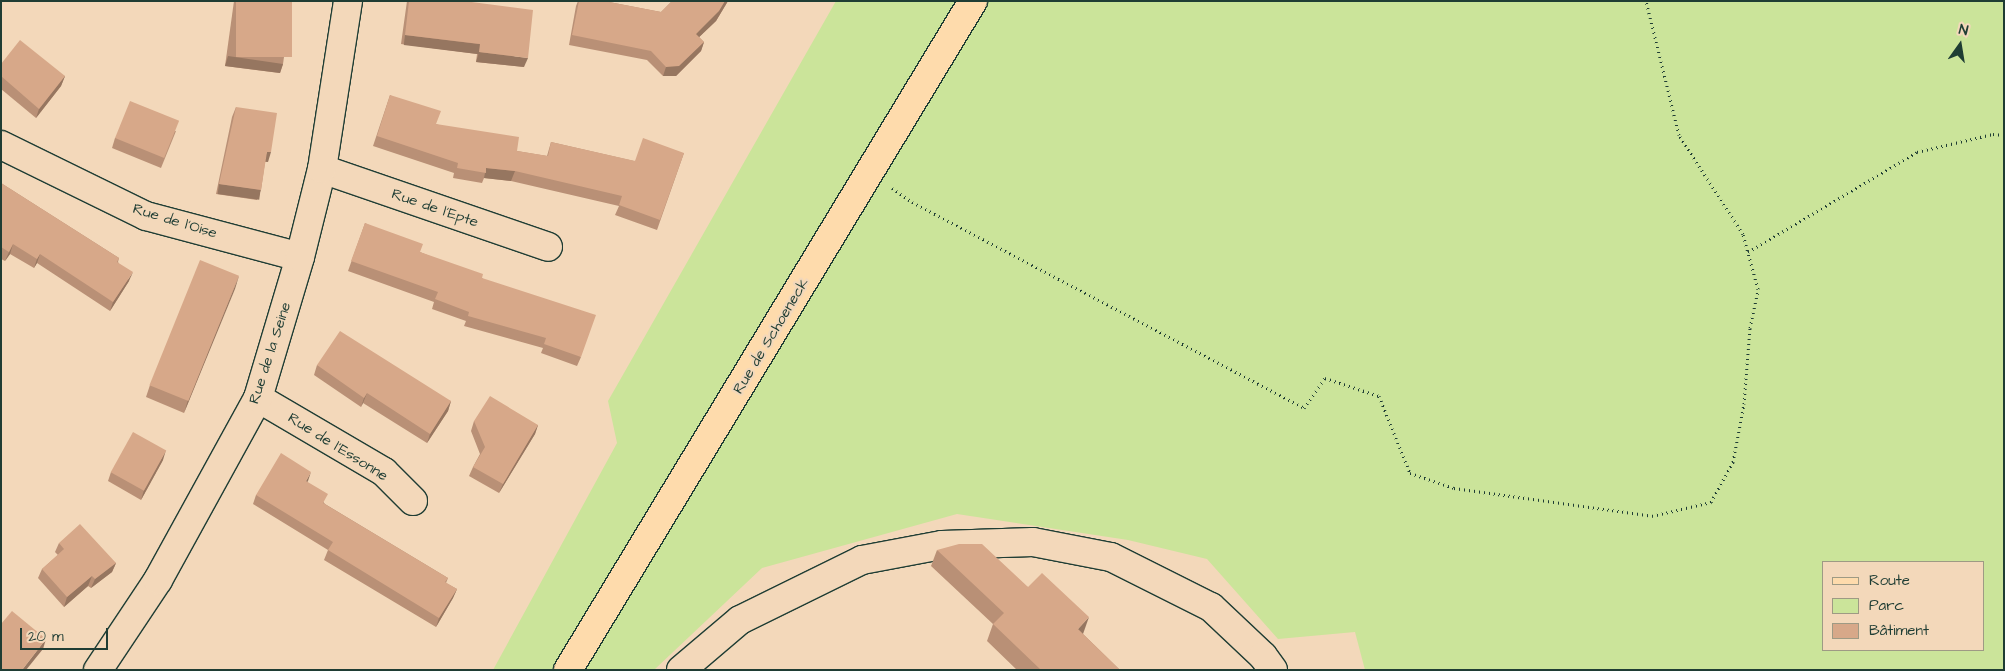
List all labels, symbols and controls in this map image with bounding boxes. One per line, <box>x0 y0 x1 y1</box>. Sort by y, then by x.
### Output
north arrow <box>1935 20 1985 70</box>
text: N <box>1957 20 1970 41</box>
street label: Rue de l'Epte <box>389 185 481 231</box>
street label: Rue de l'Oise <box>131 200 219 242</box>
street label: Rue de Schoeneck <box>729 275 813 397</box>
street label: Rue de la Seine <box>245 300 295 406</box>
street label: Rue de l'Essonne <box>285 409 391 485</box>
legend <box>1822 561 1985 651</box>
text: Route <box>1869 570 1910 591</box>
text: Parc <box>1869 595 1904 616</box>
scale bar <box>22 618 110 650</box>
text: Bâtiment <box>1869 620 1929 641</box>
text: 20 m <box>28 626 64 647</box>

